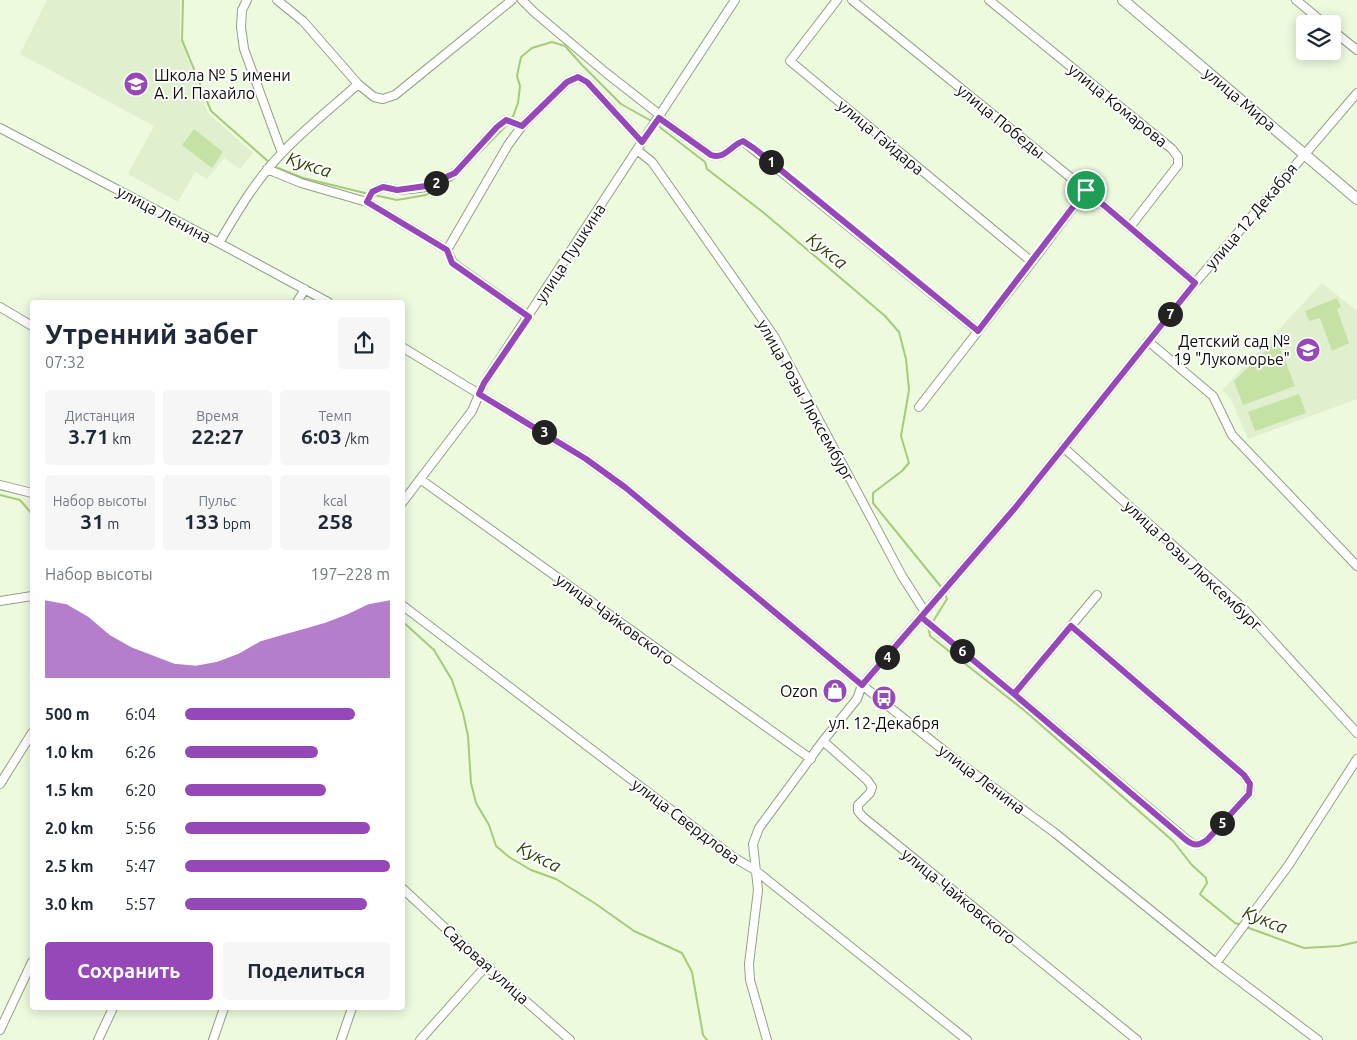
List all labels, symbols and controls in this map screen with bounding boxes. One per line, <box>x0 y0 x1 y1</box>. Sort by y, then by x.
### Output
map controls <box>1296 15 1341 60</box>
button: layers <box>1296 15 1341 60</box>
street label: улица Комарова <box>1065 60 1171 150</box>
street label: улица Мира <box>1200 64 1280 134</box>
place label: Школа № 5 имени А. И. Пахайло <box>154 66 291 102</box>
school or university icon: Школа № 5 имени А. И. Пахайло <box>123 71 149 97</box>
street label: улица Победы <box>954 80 1048 162</box>
street label: улица Гайдара <box>834 96 928 178</box>
water label: Кукса <box>284 147 335 181</box>
pin: 1 <box>758 150 784 174</box>
text: 1 <box>768 154 775 170</box>
street label: улица 12 Декабря <box>1201 159 1301 273</box>
pin <box>1065 169 1107 211</box>
pin: 2 <box>424 170 448 196</box>
text: 2 <box>433 175 440 191</box>
icon: arrive <box>1072 176 1100 204</box>
street label: улица Ленина <box>114 182 214 246</box>
street label: улица Пушкина <box>531 200 609 306</box>
water label: Кукса <box>803 228 852 273</box>
pin: 7 <box>1158 302 1182 326</box>
text: 7 <box>1167 306 1174 322</box>
street label: улица Розы Люксембург <box>754 316 858 484</box>
button: share <box>338 317 390 369</box>
text: Утренний забег <box>45 318 258 349</box>
place label: Детский сад № 19 "Лукоморье" <box>1173 332 1290 368</box>
school or university icon: Детский сад № 19 "Лукоморье" <box>1295 337 1321 363</box>
text: 07:32 <box>45 353 85 371</box>
text: Дистанция <box>65 408 135 424</box>
text: Время <box>196 408 239 424</box>
text: Темп <box>319 408 352 424</box>
pin: 3 <box>532 420 556 444</box>
text: 3.71 <box>68 424 109 448</box>
text: 22:27 <box>191 424 244 448</box>
text: 6:03 <box>301 424 342 448</box>
text: 3 <box>541 424 548 440</box>
text: km <box>109 431 131 447</box>
text: /km <box>342 431 369 447</box>
text: Набор высоты <box>53 493 147 509</box>
text: Пульс <box>198 493 237 509</box>
text: kcal <box>323 493 347 509</box>
street label: улица Розы Люксембург <box>1120 496 1266 634</box>
text: 31 <box>80 509 104 533</box>
text: 133 <box>184 509 219 533</box>
text: 258 <box>317 509 353 533</box>
text: m <box>104 516 119 532</box>
text: bpm <box>219 516 251 532</box>
text: Набор высоты <box>45 565 153 583</box>
text: 197–228 m <box>310 565 390 583</box>
street label: улица Чайковского <box>552 570 678 668</box>
pin: 6 <box>950 638 974 664</box>
text: 6 <box>959 643 966 659</box>
pin: 4 <box>874 644 900 670</box>
text: 4 <box>884 649 891 665</box>
shop icon: Ozon <box>822 678 848 704</box>
place label: Ozon <box>780 682 818 700</box>
bus stop icon: ул. 12-Декабря <box>871 685 897 711</box>
text: 500 m <box>45 705 90 723</box>
text: 6:04 <box>125 705 156 723</box>
place label: ул. 12-Декабря <box>829 714 939 732</box>
street label: улица Ленина <box>935 741 1029 817</box>
text: 1.0 km <box>45 743 94 761</box>
text: 6:26 <box>125 743 156 761</box>
street label: улица Свердлова <box>629 775 743 867</box>
text: 1.5 km <box>45 781 94 799</box>
text: 6:20 <box>125 781 156 799</box>
pin: 5 <box>1210 810 1234 836</box>
text: 5 <box>1219 815 1226 831</box>
text: 2.0 km <box>45 819 94 837</box>
text: 5:56 <box>125 819 156 837</box>
water label: Кукса <box>514 837 565 876</box>
street label: улица Чайковского <box>898 844 1020 948</box>
text: 2.5 km <box>45 857 94 875</box>
text: 5:47 <box>125 857 156 875</box>
text: 3.0 km <box>45 895 94 913</box>
text: 5:57 <box>125 895 156 913</box>
water label: Кукса <box>1240 901 1291 937</box>
street label: Садовая улица <box>439 921 533 1007</box>
button: Сохранить <box>45 942 213 1000</box>
button: Поделиться <box>223 942 390 1000</box>

